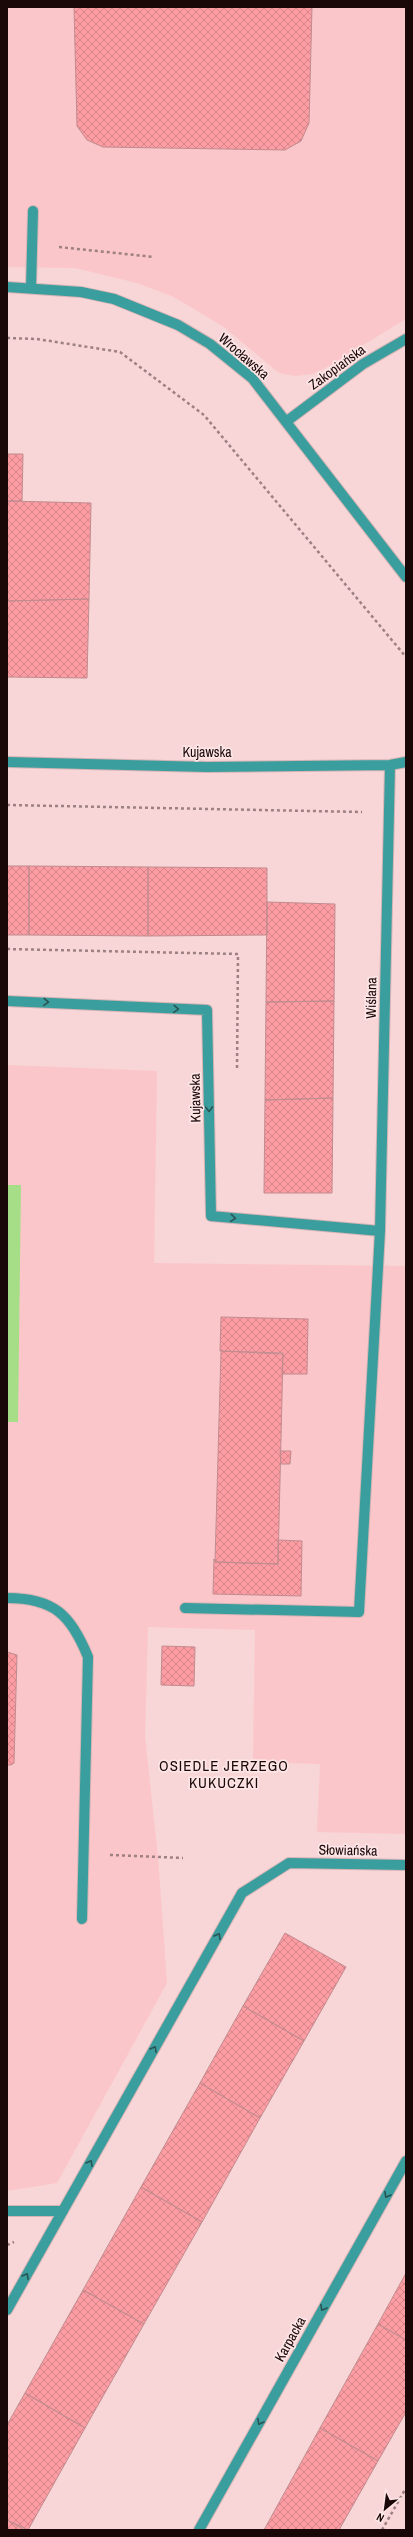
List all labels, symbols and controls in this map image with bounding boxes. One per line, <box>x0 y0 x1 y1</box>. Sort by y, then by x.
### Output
street label: Wrocławska <box>215 329 274 383</box>
street label: Zakopiańska <box>305 340 369 394</box>
street label: Kujawska <box>182 743 232 761</box>
street label: Wiślana <box>362 976 380 1019</box>
one-way arrow <box>43 998 49 1007</box>
one-way arrow <box>173 1004 179 1013</box>
street label: Kujawska <box>186 1073 204 1123</box>
one-way arrow <box>205 1106 213 1112</box>
one-way arrow <box>230 1214 236 1223</box>
district label: OSIEDLE JERZEGO KUKUCZKI <box>159 1755 289 1793</box>
street label: Słowiańska <box>318 1840 378 1860</box>
one-way arrow <box>213 1933 220 1940</box>
one-way arrow <box>149 2046 156 2054</box>
one-way arrow <box>86 2160 93 2167</box>
one-way arrow <box>384 2191 392 2198</box>
one-way arrow <box>22 2273 29 2280</box>
one-way arrow <box>321 2304 328 2311</box>
street label: Karpacka <box>270 2313 310 2365</box>
one-way arrow <box>257 2417 265 2425</box>
north arrow <box>365 2489 405 2529</box>
text: N <box>374 2510 386 2525</box>

